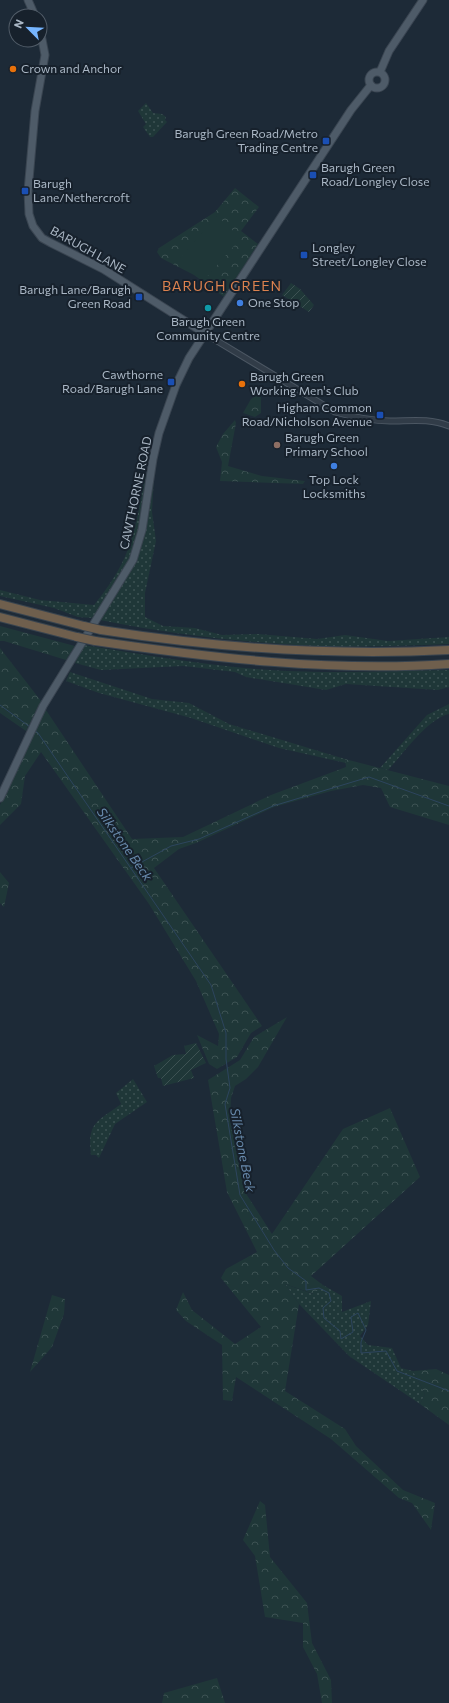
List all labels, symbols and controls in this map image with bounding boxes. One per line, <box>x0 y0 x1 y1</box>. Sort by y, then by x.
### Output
north arrow <box>8 8 48 48</box>
text: N <box>11 17 26 30</box>
place label: Crown and Anchor <box>21 61 122 75</box>
marker: Crown and Anchor <box>8 64 18 74</box>
place label: Barugh Green Road/Metro Trading Centre <box>175 126 318 154</box>
marker: Barugh Green Road/Metro Trading Centre <box>321 136 331 146</box>
place label: Barugh Green Road/Longley Close <box>321 160 430 188</box>
marker: Barugh Green Road/Longley Close <box>308 170 318 180</box>
place label: Barugh Lane/Nethercroft <box>33 176 130 204</box>
marker: Barugh Lane/Nethercroft <box>20 186 30 196</box>
street label: BARUGH LANE <box>48 223 129 276</box>
place label: Longley Street/Longley Close <box>312 240 427 268</box>
marker: Longley Street/Longley Close <box>299 250 309 260</box>
district label: BARUGH GREEN <box>162 277 282 294</box>
place label: Barugh Lane/Barugh Green Road <box>19 282 131 310</box>
marker: Barugh Lane/Barugh Green Road <box>134 292 144 302</box>
place label: One Stop <box>248 295 299 309</box>
marker: One Stop <box>235 298 245 308</box>
marker: Barugh Green Community Centre <box>203 303 213 313</box>
place label: Barugh Green Community Centre <box>156 314 260 342</box>
place label: Cawthorne Road/Barugh Lane <box>62 367 163 395</box>
place label: Barugh Green Working Men's Club <box>250 369 359 397</box>
marker: Cawthorne Road/Barugh Lane <box>166 377 176 387</box>
marker: Barugh Green Working Men's Club <box>237 379 247 389</box>
place label: Higham Common Road/Nicholson Avenue <box>242 400 372 428</box>
marker: Higham Common Road/Nicholson Avenue <box>375 410 385 420</box>
place label: Barugh Green Primary School <box>285 430 368 458</box>
street label: CAWTHORNE ROAD <box>116 435 154 551</box>
marker: Barugh Green Primary School <box>272 440 282 450</box>
marker: Top Lock Locksmiths <box>329 461 339 471</box>
place label: Top Lock Locksmiths <box>303 472 365 500</box>
water label: Silkstone Beck <box>94 804 157 884</box>
water label: Silkstone Beck <box>227 1106 259 1195</box>

